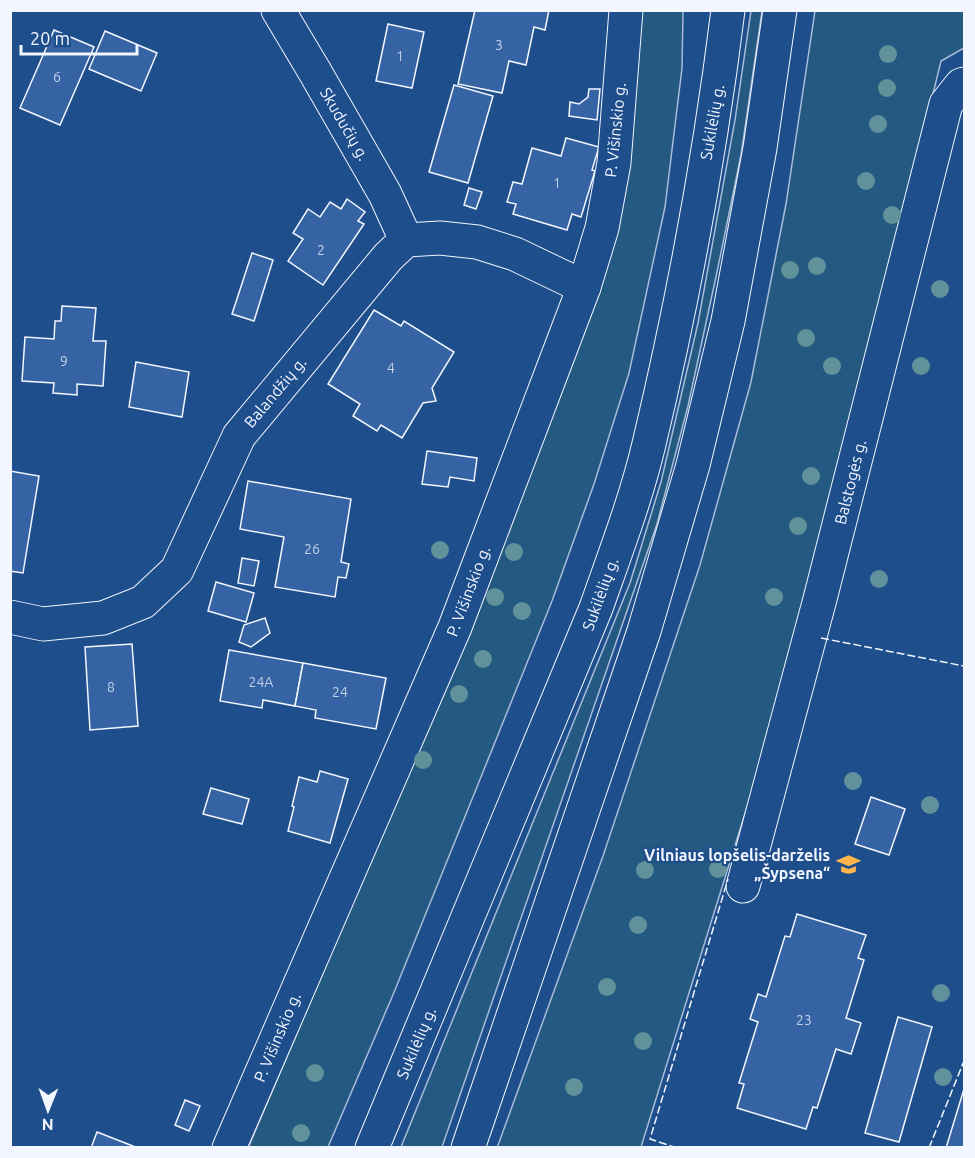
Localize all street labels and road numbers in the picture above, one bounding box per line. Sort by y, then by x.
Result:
street label: P. Višinskio g. [601,82,629,178]
street label: Sukilėlių g. [696,83,728,161]
street label: Skudučių g. [317,84,373,164]
street label: Balandžių g. [240,353,310,431]
street label: Balstogės g. [831,438,869,526]
street label: P. Višinskio g. [442,543,494,639]
street label: Sukilėlių g. [578,555,622,633]
street label: P. Višinskio g. [250,990,304,1084]
street label: Sukilėlių g. [393,1004,439,1082]

